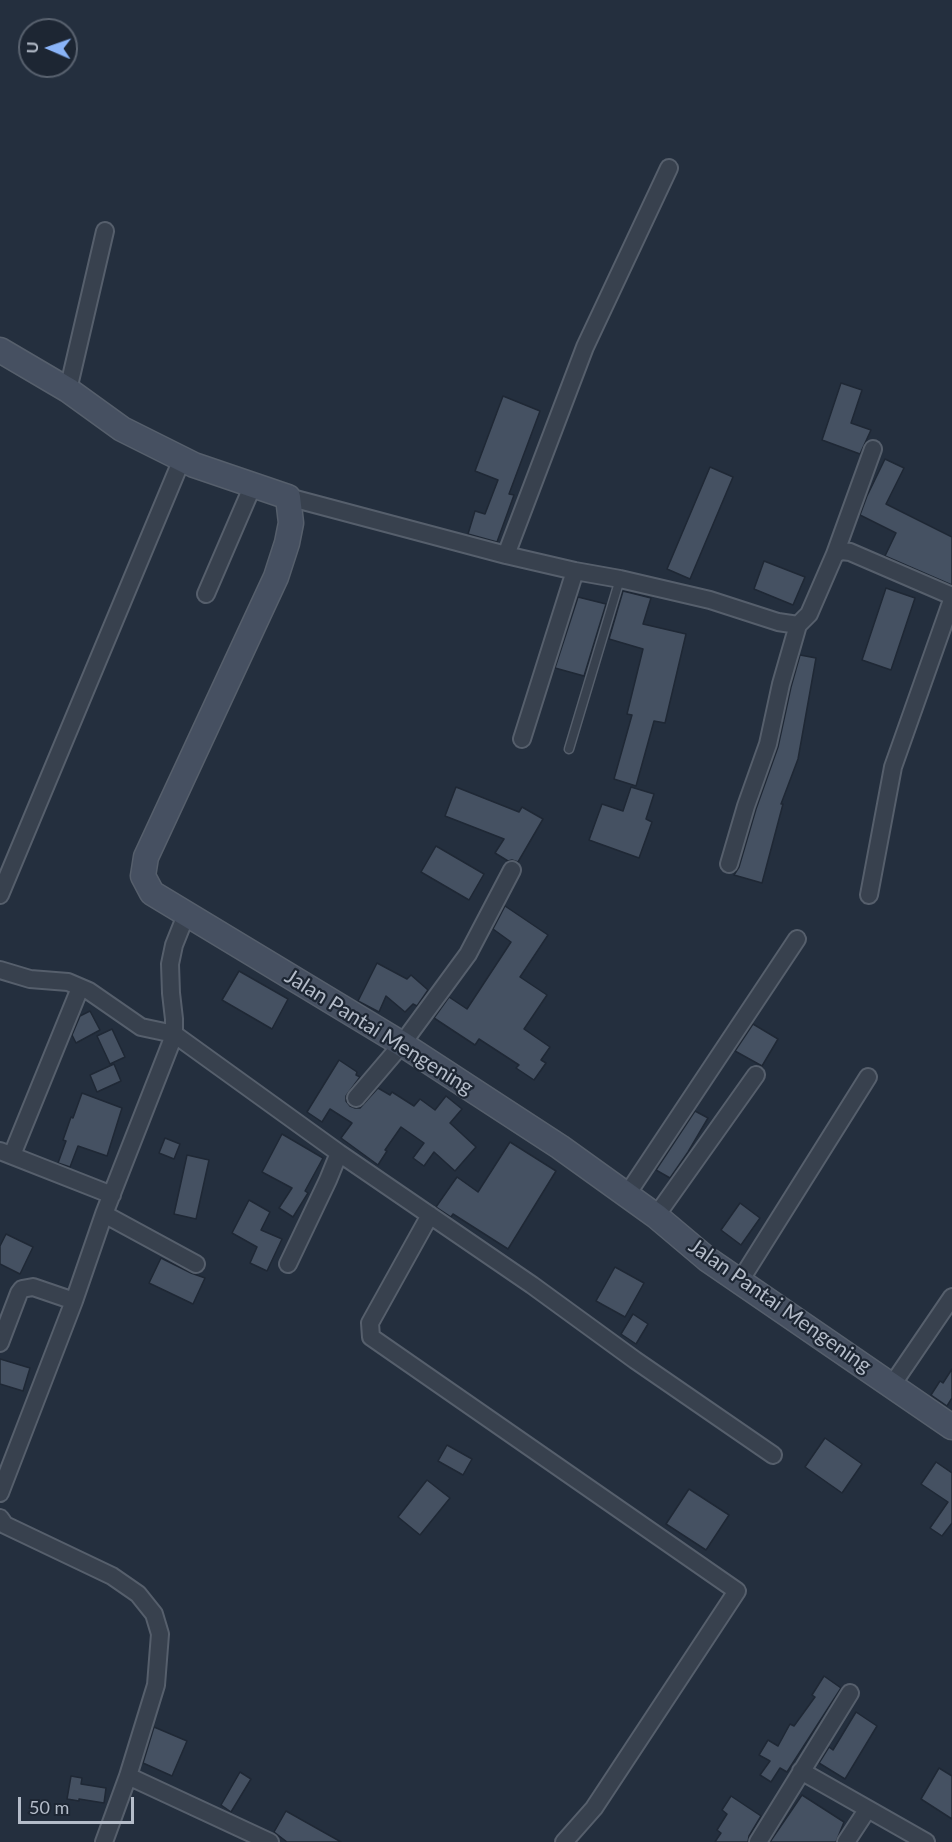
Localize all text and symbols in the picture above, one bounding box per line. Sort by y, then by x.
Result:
north arrow [18,18,78,78]
text: U [22,41,41,54]
street label: Jalan Pantai Mengening [280,964,478,1100]
street label: Jalan Pantai Mengening [684,1233,876,1379]
scale bar [21,1785,136,1823]
text: 50 m [29,1796,69,1818]

